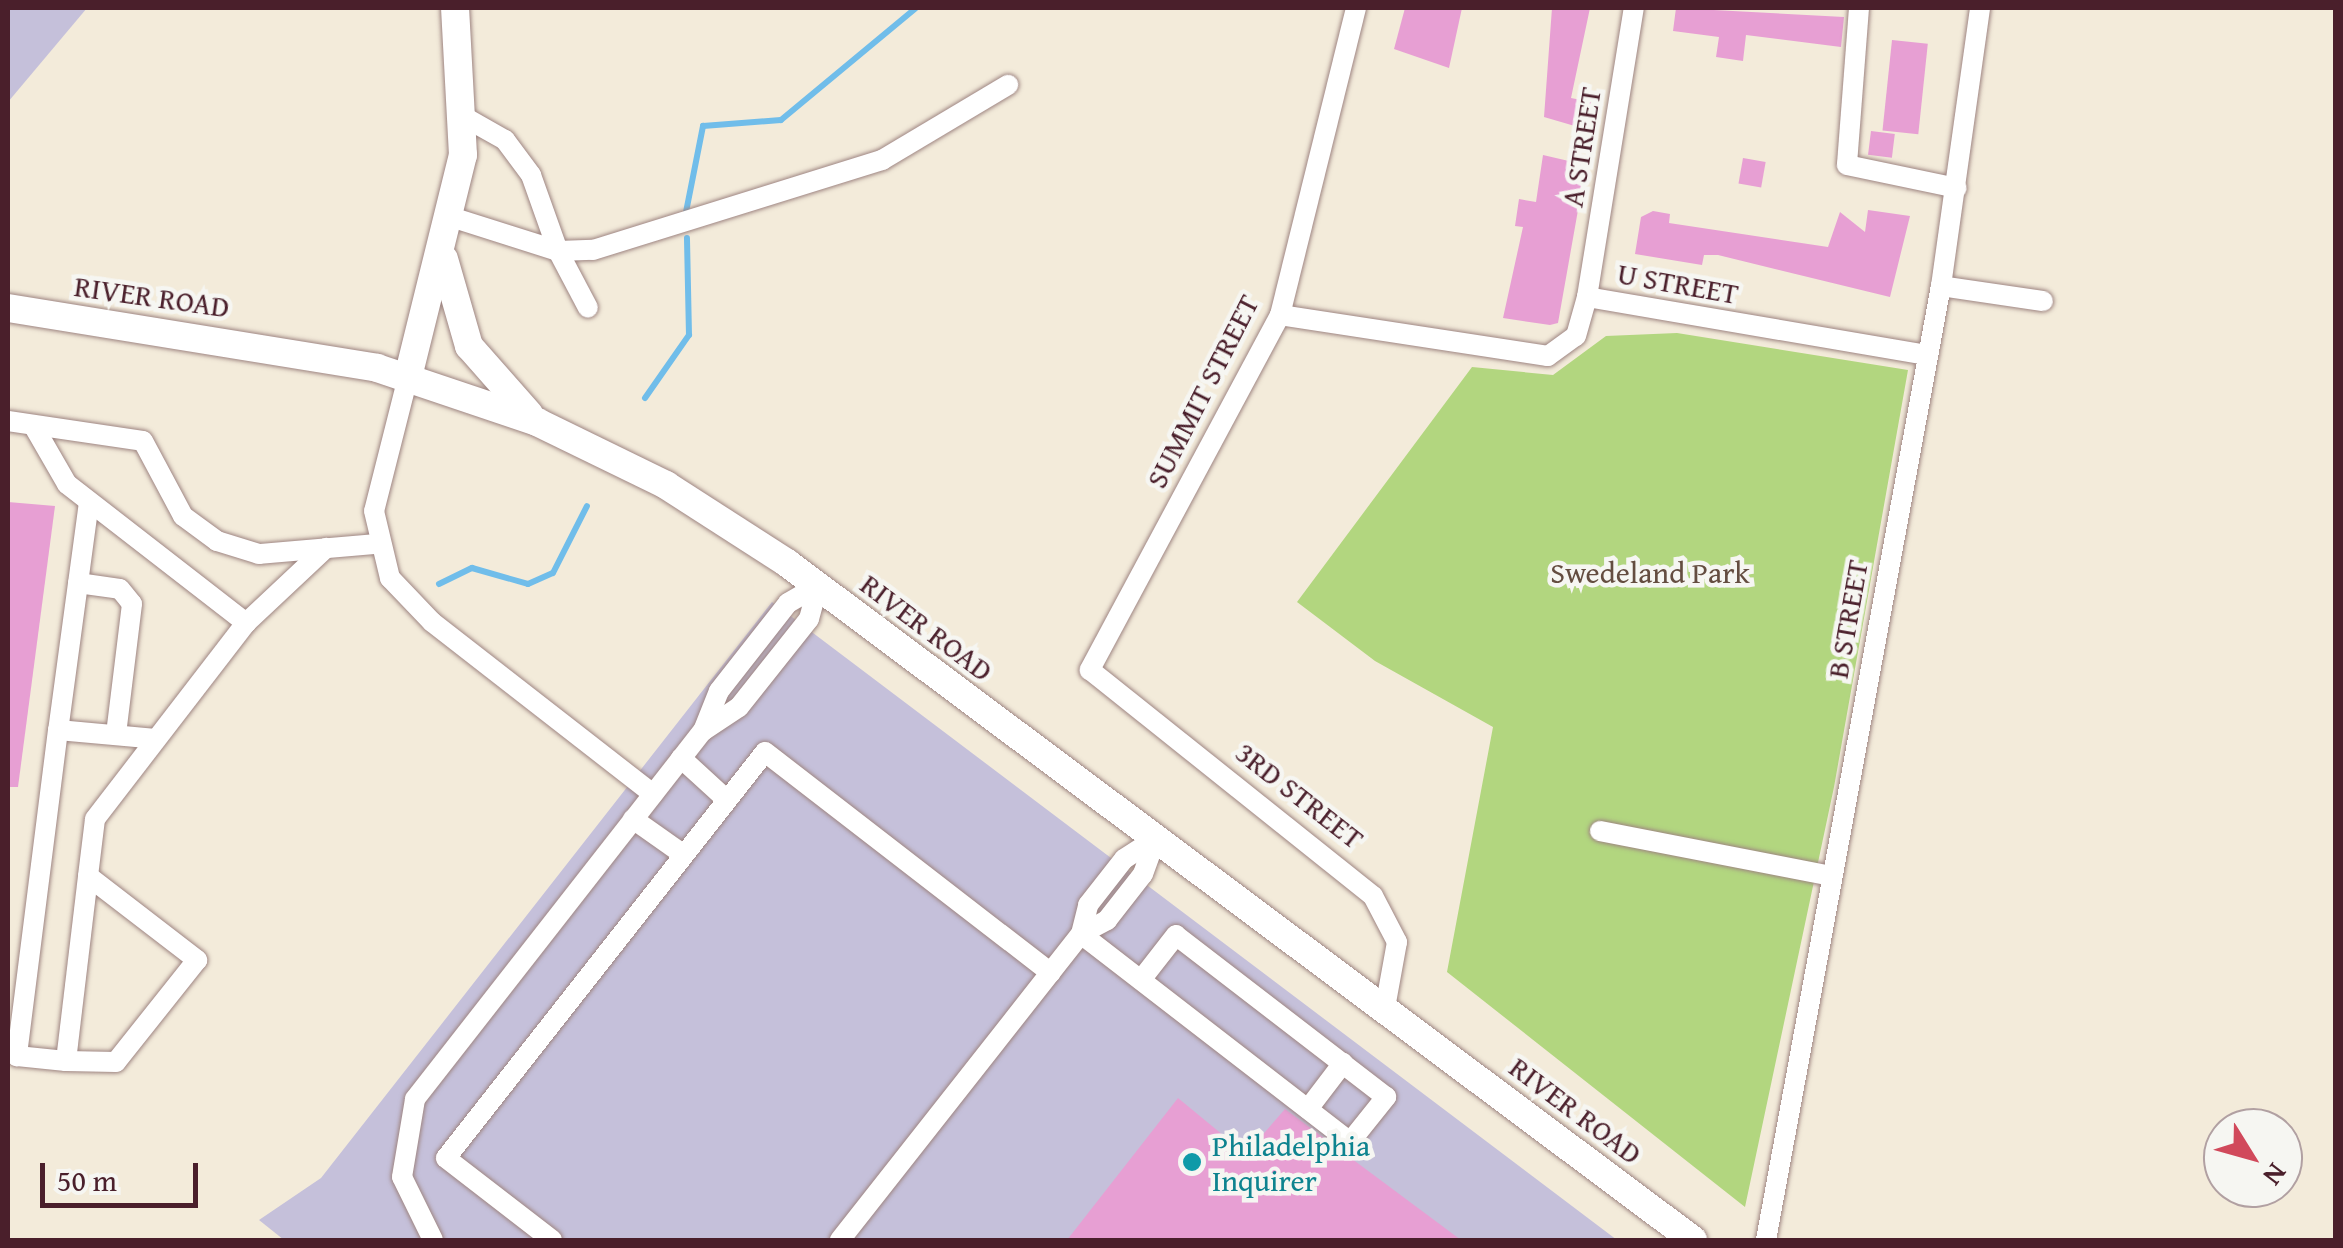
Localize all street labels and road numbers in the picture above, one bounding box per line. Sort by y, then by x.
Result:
street label: A STREET [1554,85,1608,209]
street label: U STREET [1615,255,1741,311]
street label: RIVER ROAD [72,267,232,325]
street label: SUMMIT STREET [1138,288,1266,494]
street label: B STREET [1819,557,1875,681]
street label: RIVER ROAD [854,566,1000,688]
street label: 3RD STREET [1229,734,1371,856]
street label: RIVER ROAD [1503,1049,1649,1171]

